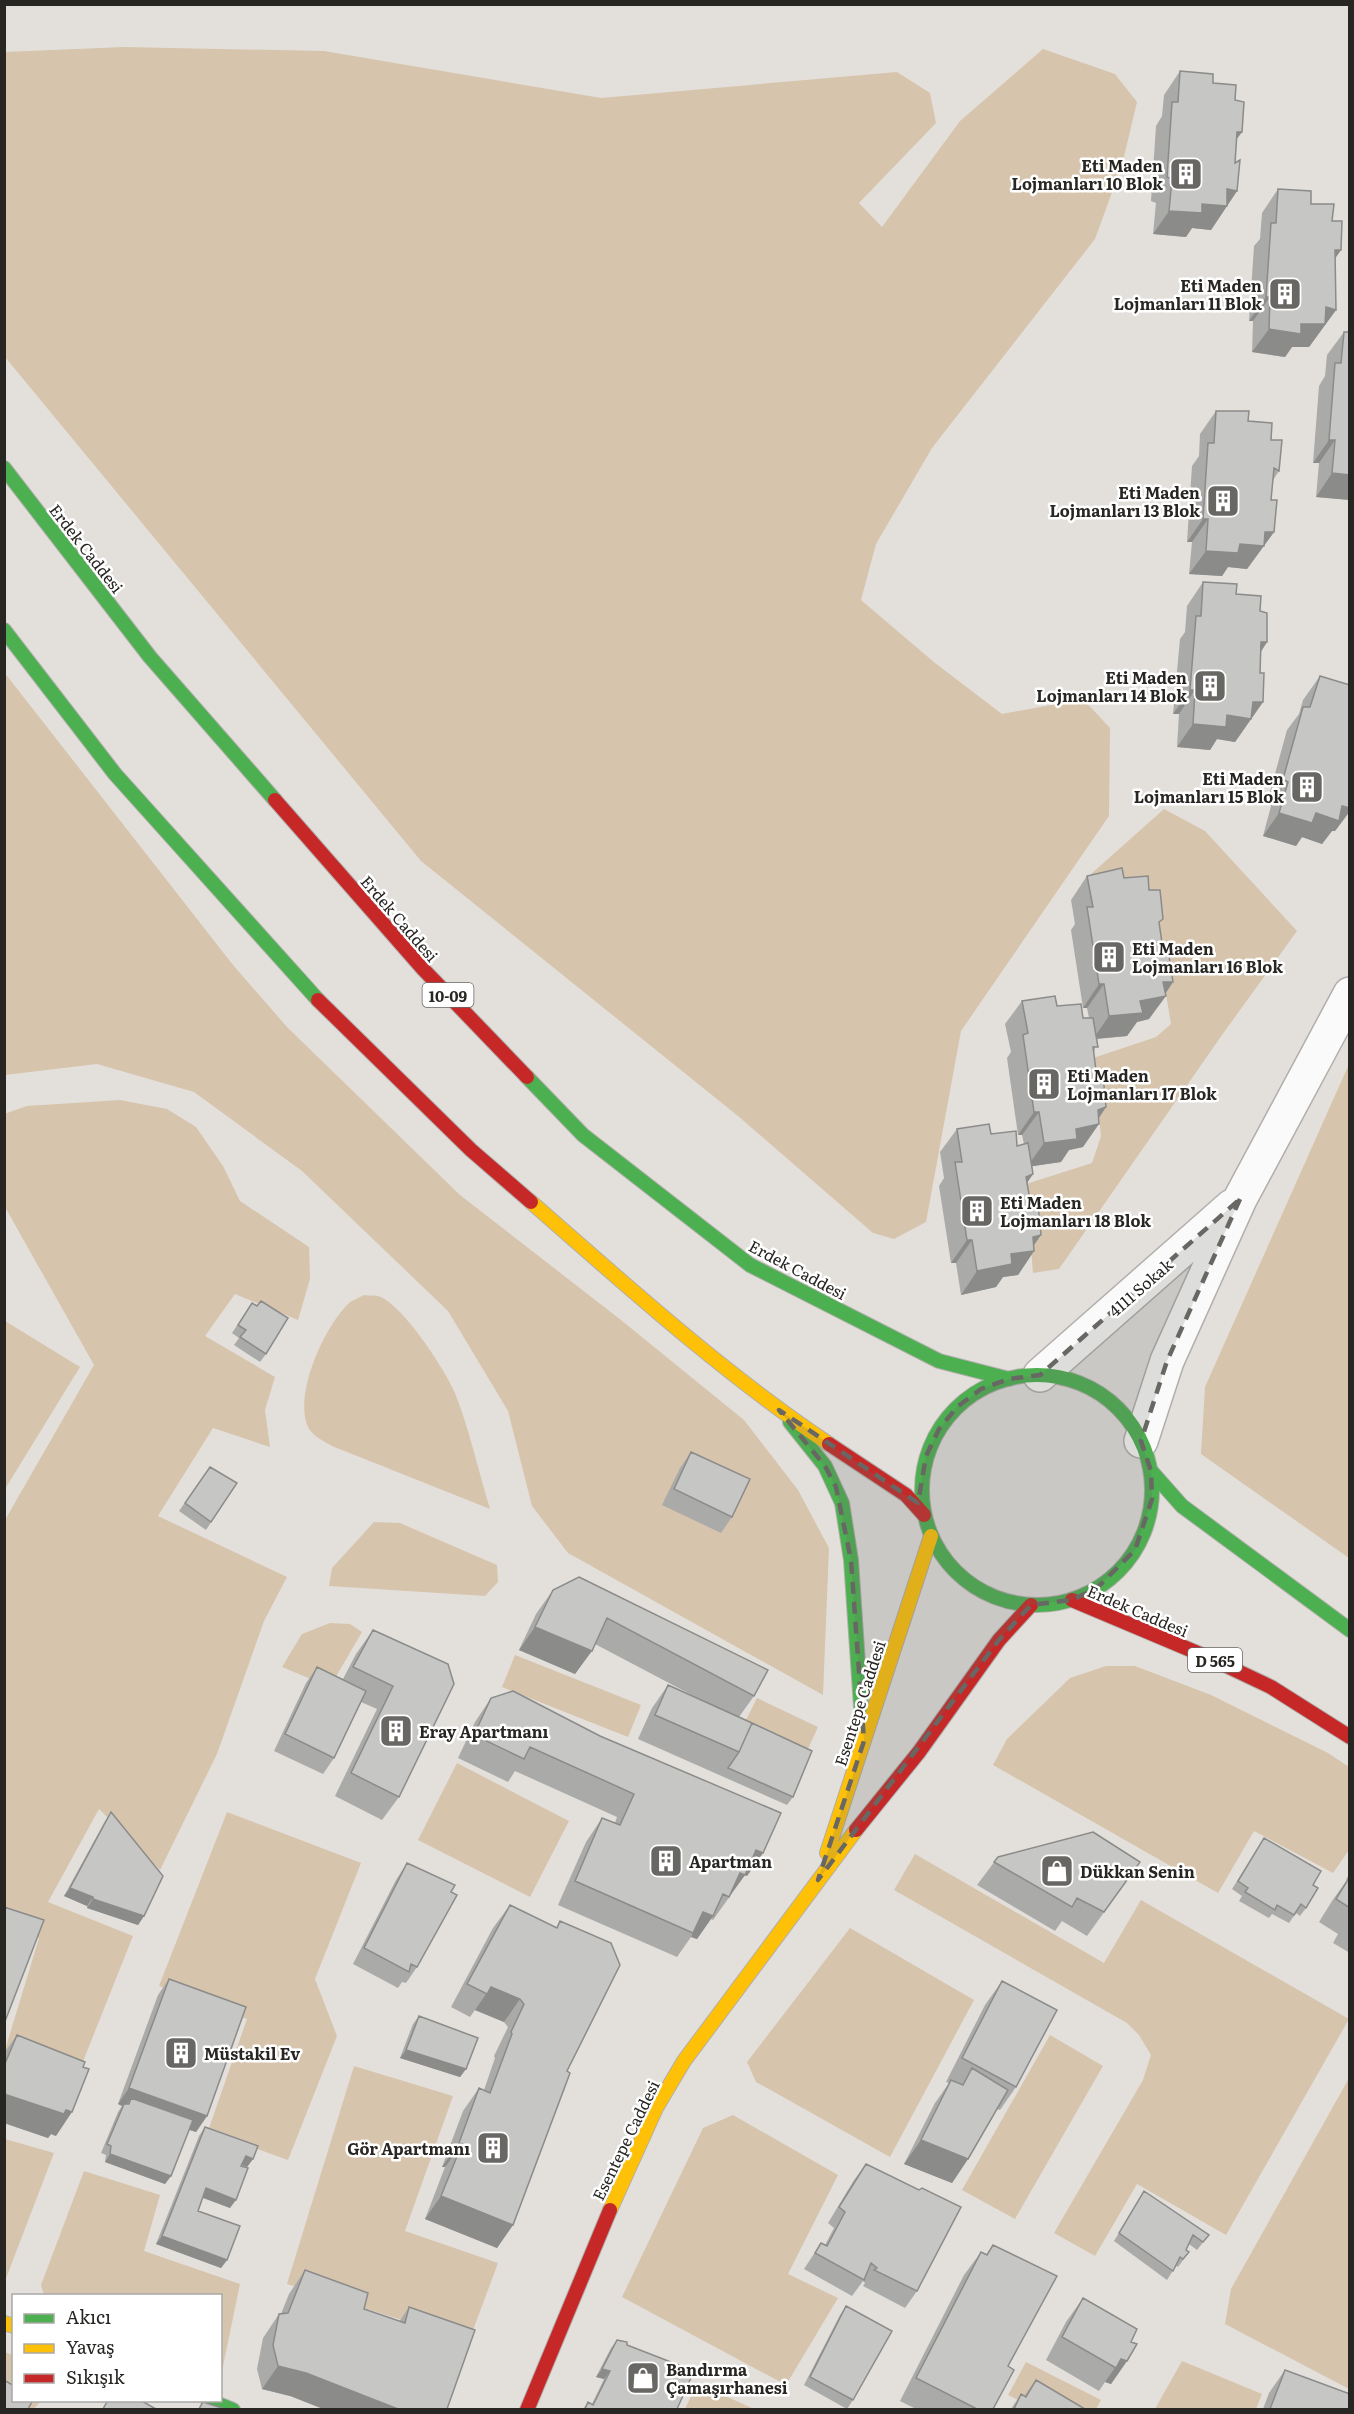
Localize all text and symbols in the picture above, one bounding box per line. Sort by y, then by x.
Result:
place label: Eti Maden Lojmanları 10 Blok [1012,153,1163,195]
building icon: Eti Maden Lojmanları 10 Blok [1168,156,1204,192]
place label: Eti Maden Lojmanları 11 Blok [1114,273,1262,315]
building icon: Eti Maden Lojmanları 11 Blok [1267,276,1303,312]
place label: Eti Maden Lojmanları 13 Blok [1049,480,1200,522]
building icon: Eti Maden Lojmanları 13 Blok [1205,483,1241,519]
street label: Erdek Caddesi [44,498,130,598]
place label: Eti Maden Lojmanları 14 Blok [1036,665,1187,707]
building icon: Eti Maden Lojmanları 14 Blok [1192,668,1228,704]
place label: Eti Maden Lojmanları 15 Blok [1134,766,1284,808]
building icon: Eti Maden Lojmanları 15 Blok [1289,769,1325,805]
street label: Erdek Caddesi [356,869,444,967]
place label: Eti Maden Lojmanları 16 Blok [1132,936,1283,978]
building icon: Eti Maden Lojmanları 16 Blok [1091,939,1127,975]
road number: 10-09 [422,983,474,1007]
place label: Eti Maden Lojmanları 17 Blok [1067,1063,1217,1105]
building icon: Eti Maden Lojmanları 17 Blok [1026,1066,1062,1102]
place label: Eti Maden Lojmanları 18 Blok [1000,1190,1151,1232]
building icon: Eti Maden Lojmanları 18 Blok [959,1193,995,1229]
street label: Erdek Caddesi [745,1233,851,1305]
street label: 4111 Sokak [1103,1252,1178,1322]
street label: Erdek Caddesi [1084,1578,1192,1642]
street label: Esentepe Caddesi [827,1637,891,1769]
road number: D 565 [1188,1648,1242,1672]
building icon: Eray Apartmanı [378,1713,414,1749]
place label: Eray Apartmanı [419,1719,549,1743]
building icon: Apartman [648,1843,684,1879]
place label: Apartman [689,1849,772,1873]
shop icon: Dükkan Senin [1039,1853,1075,1889]
place label: Dükkan Senin [1080,1859,1195,1883]
building icon: Müstakil Ev [163,2035,199,2071]
place label: Müstakil Ev [204,2041,300,2065]
street label: Esentepe Caddesi [585,2076,665,2204]
building icon: Gör Apartmanı [475,2130,511,2166]
place label: Gör Apartmanı [347,2136,470,2160]
legend [12,2294,222,2402]
text: Akıcı [66,2303,111,2330]
text: Yavaş [66,2333,114,2360]
place label: Bandırma Çamaşırhanesi [666,2357,788,2399]
shop icon: Bandırma Çamaşırhanesi [625,2360,661,2396]
text: Sıkışık [66,2363,126,2390]

